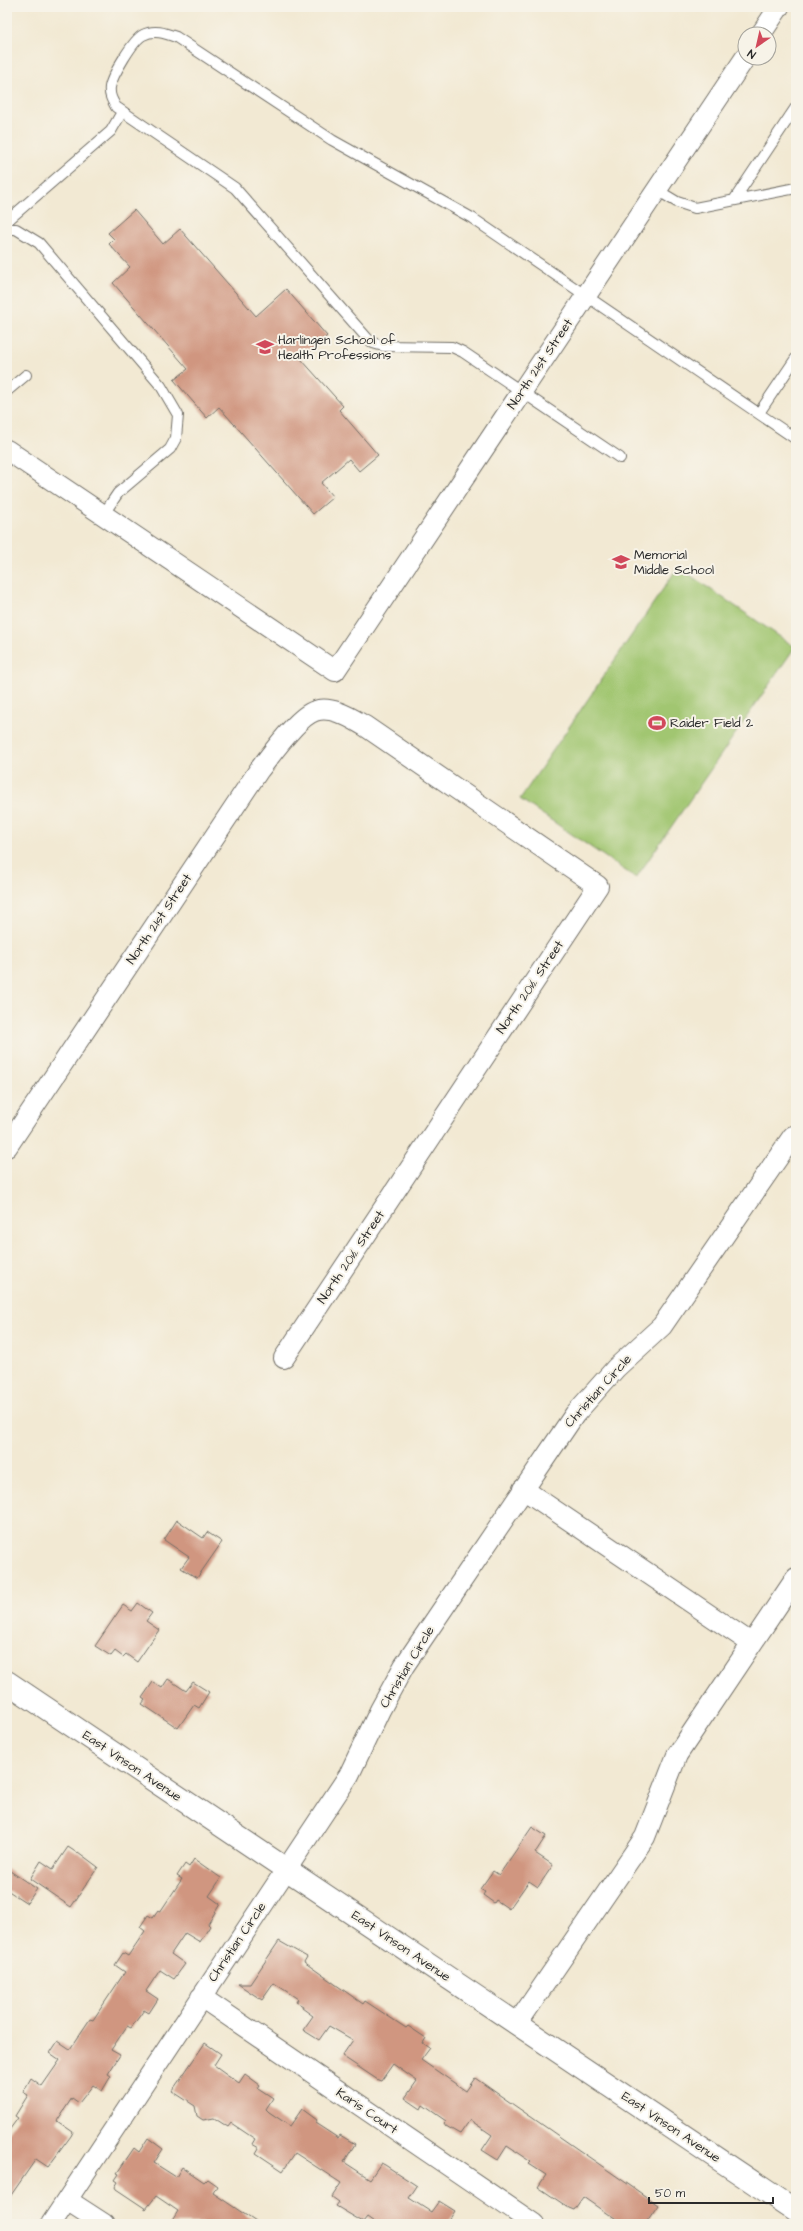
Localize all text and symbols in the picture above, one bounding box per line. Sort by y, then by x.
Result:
north arrow [737,26,777,66]
text: N [745,46,759,62]
street label: North 21st Street [503,315,577,413]
place label: Harlingen School of Health Professions [278,331,396,364]
school or university icon: Harlingen School of Health Professions [255,337,275,357]
place label: Memorial Middle School [634,546,714,579]
school or university icon: Memorial Middle School [611,552,631,572]
sports icon: Raider Field 2 [647,713,667,733]
place label: Raider Field 2 [670,714,754,732]
street label: North 21st Street [122,870,196,968]
street label: North 20½ Street [492,936,568,1037]
street label: North 20½ Street [313,1206,389,1307]
street label: Christian Circle [560,1351,636,1431]
street label: Christian Circle [375,1623,439,1711]
street label: East Vinson Avenue [79,1726,185,1806]
street label: Christian Circle [204,1899,270,1985]
street label: East Vinson Avenue [348,1906,454,1986]
street label: Karis Court [333,2084,402,2139]
street label: East Vinson Avenue [618,2087,724,2167]
scale bar [649,2179,773,2205]
text: 50 m [655,2185,686,2202]

